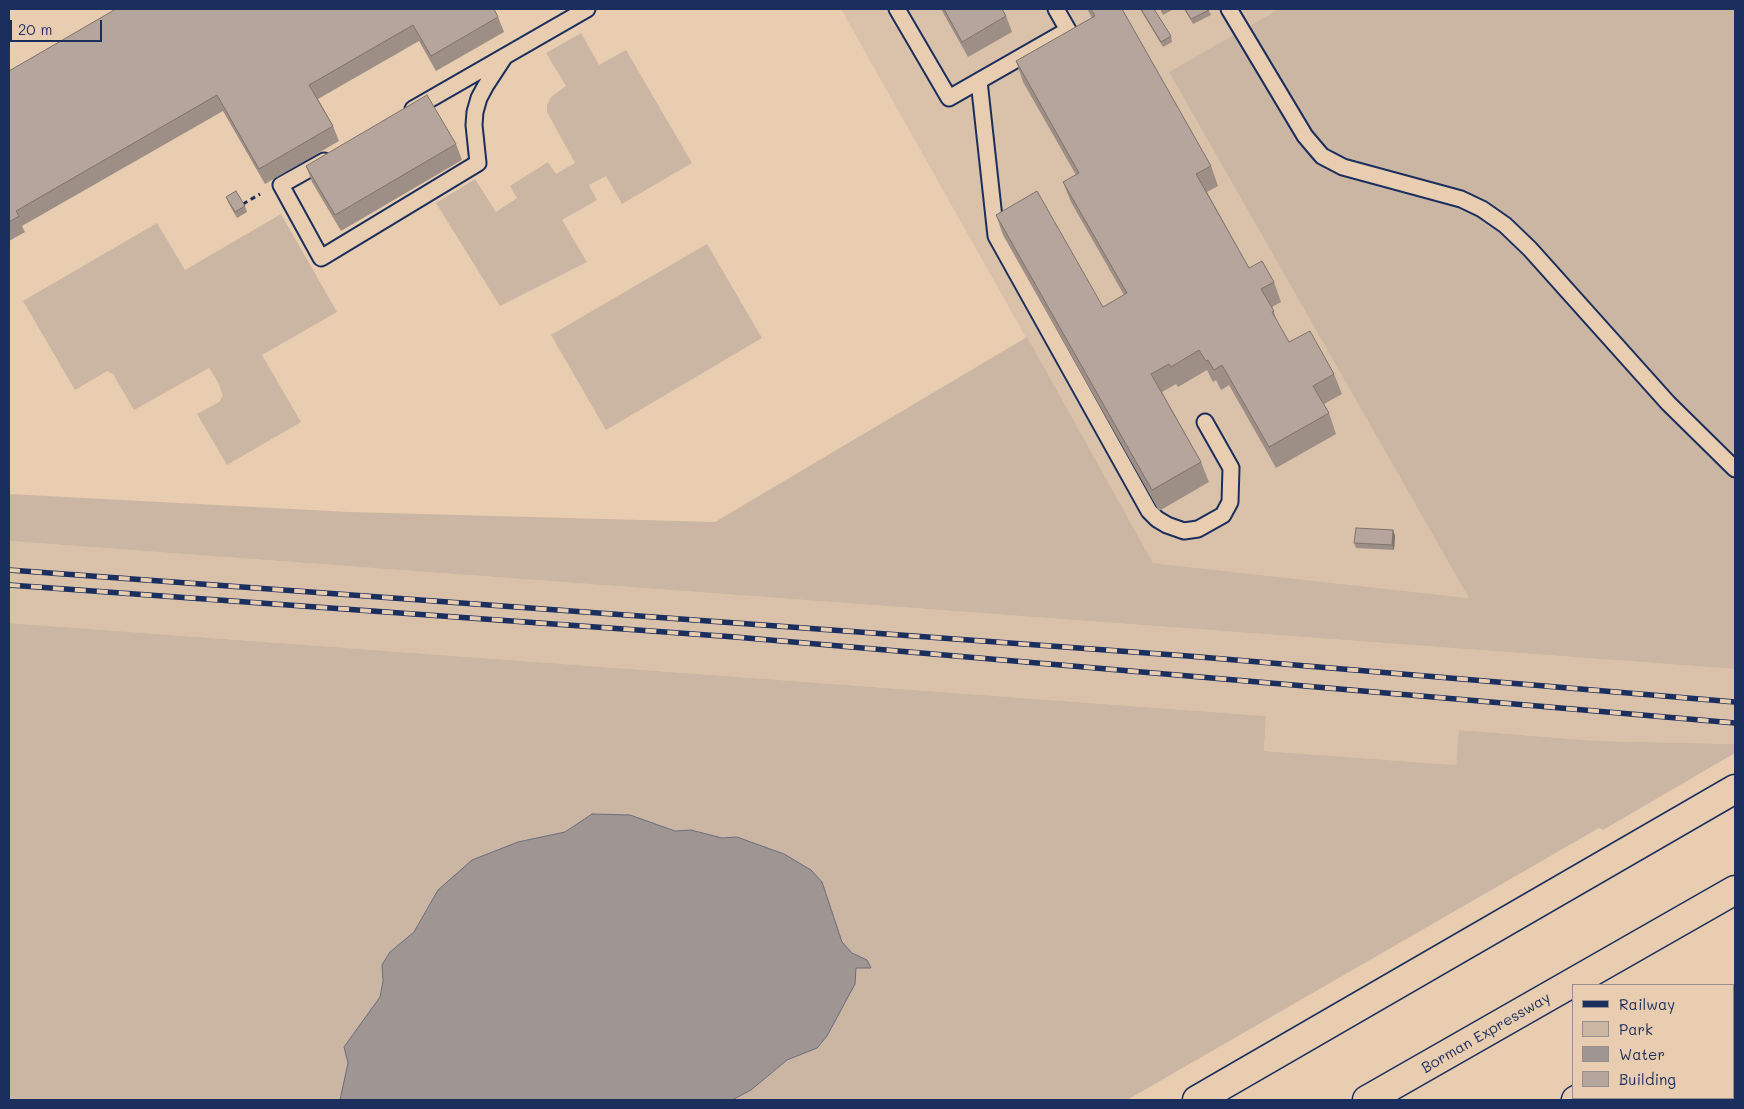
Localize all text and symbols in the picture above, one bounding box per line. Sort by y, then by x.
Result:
scale bar [12,10,105,42]
text: 20 m [18,19,52,39]
legend [1572,984,1734,1099]
street label: Borman Expressway [1418,989,1554,1077]
text: Railway [1619,994,1675,1014]
text: Park [1619,1019,1653,1039]
text: Water [1619,1044,1665,1064]
text: Building [1619,1069,1676,1089]

